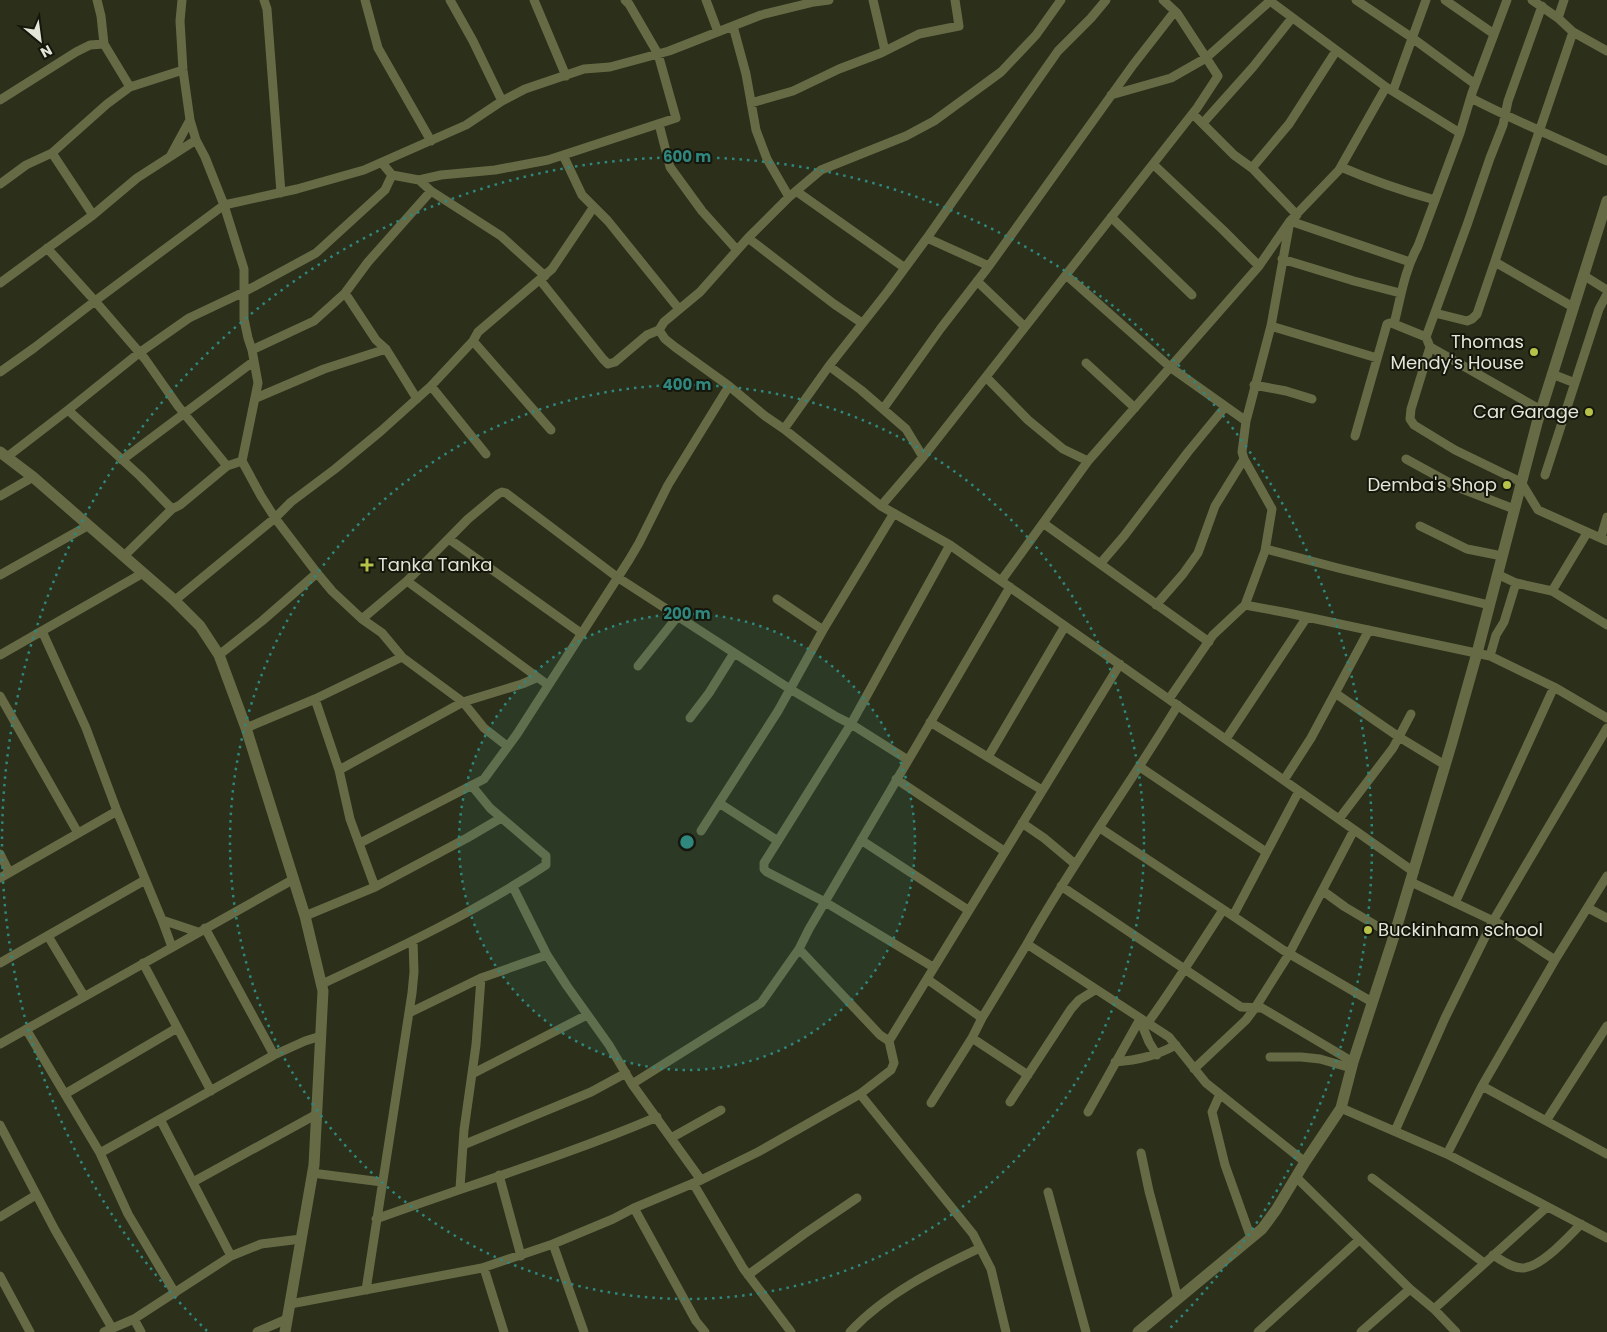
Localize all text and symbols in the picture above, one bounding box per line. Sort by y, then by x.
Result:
north arrow [15,15,65,65]
text: N [37,40,56,63]
text: 600 m [663,146,711,167]
place label: Thomas Mendy's House [1390,329,1524,375]
marker: Thomas Mendy's House [1528,346,1540,358]
text: 400 m [663,374,712,395]
place label: Car Garage [1473,399,1579,424]
marker: Car Garage [1583,406,1595,418]
place label: Demba's Shop [1367,472,1497,497]
marker: Demba's Shop [1501,479,1513,491]
place label: Tanka Tanka [378,552,493,577]
marker: Tanka Tanka [360,558,374,572]
text: 200 m [663,603,711,624]
centre of rings [678,833,696,851]
place label: Buckinham school [1378,917,1543,942]
marker: Buckinham school [1362,924,1374,936]

